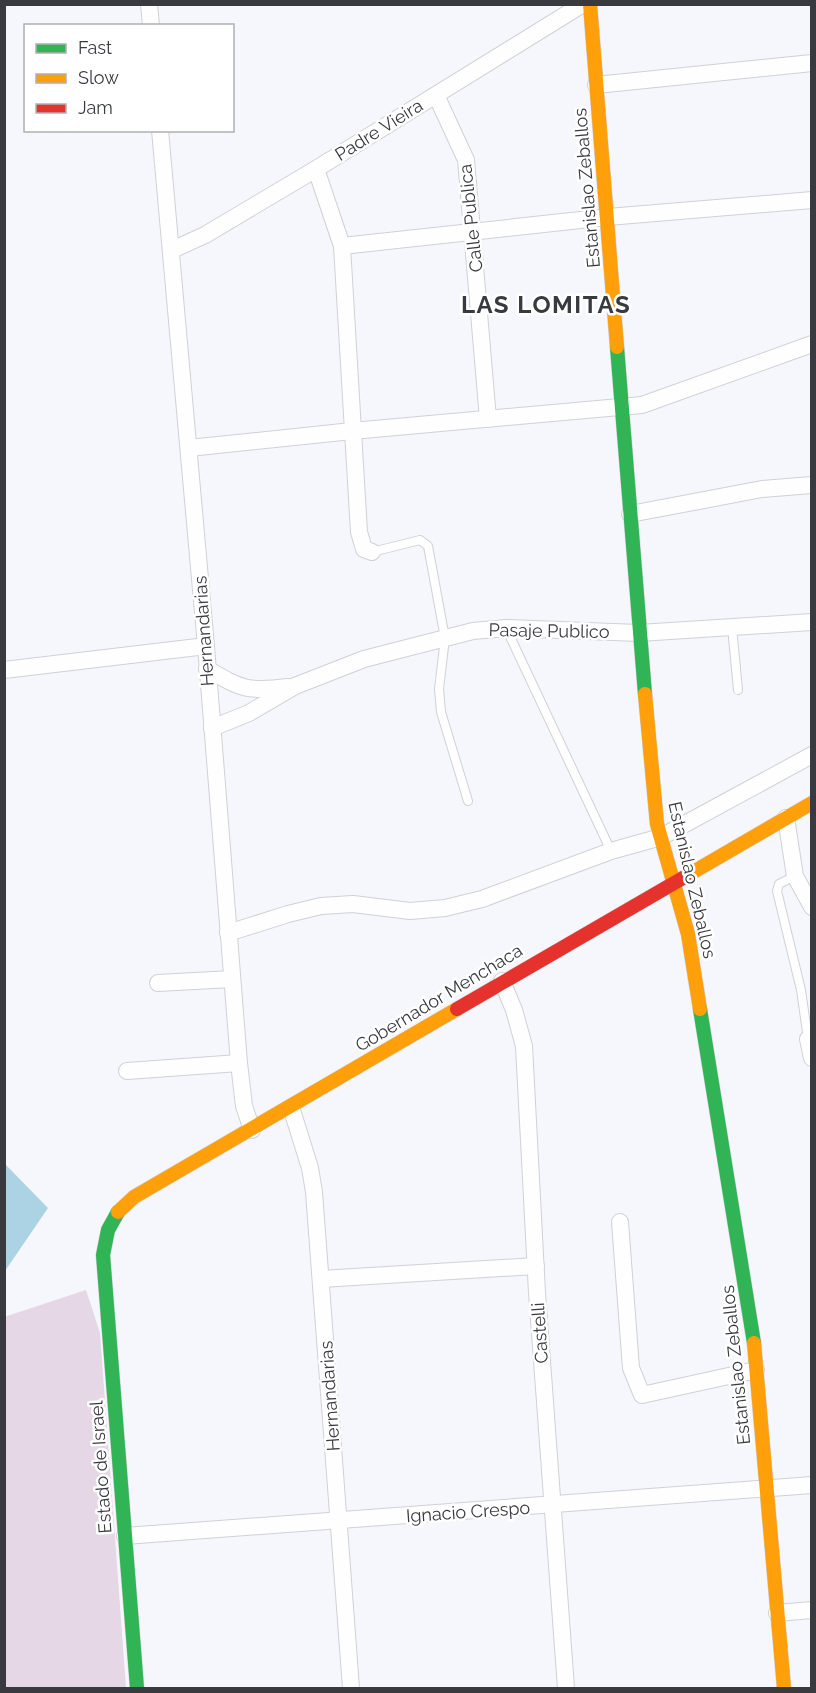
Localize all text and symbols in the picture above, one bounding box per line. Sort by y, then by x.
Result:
legend [24,24,234,132]
text: Fast [78,37,112,58]
text: Slow [78,67,119,88]
street label: Padre Vieira [331,94,426,165]
text: Jam [78,97,113,118]
street label: Estanislao Zeballos [569,107,604,269]
street label: Calle Publica [454,163,487,273]
district label: LAS LOMITAS [461,290,631,319]
street label: Hernandarias [189,575,218,687]
street label: Pasaje Publico [488,619,610,642]
street label: Estanislao Zeballos [664,799,721,961]
street label: Gobernador Menchaca [352,939,526,1056]
street label: Estanislao Zeballos [717,1284,754,1446]
street label: Castelli [527,1302,552,1364]
street label: Hernandarias [315,1340,344,1452]
street label: Estado de Israel [85,1400,116,1534]
street label: Ignacio Crespo [405,1497,531,1526]

